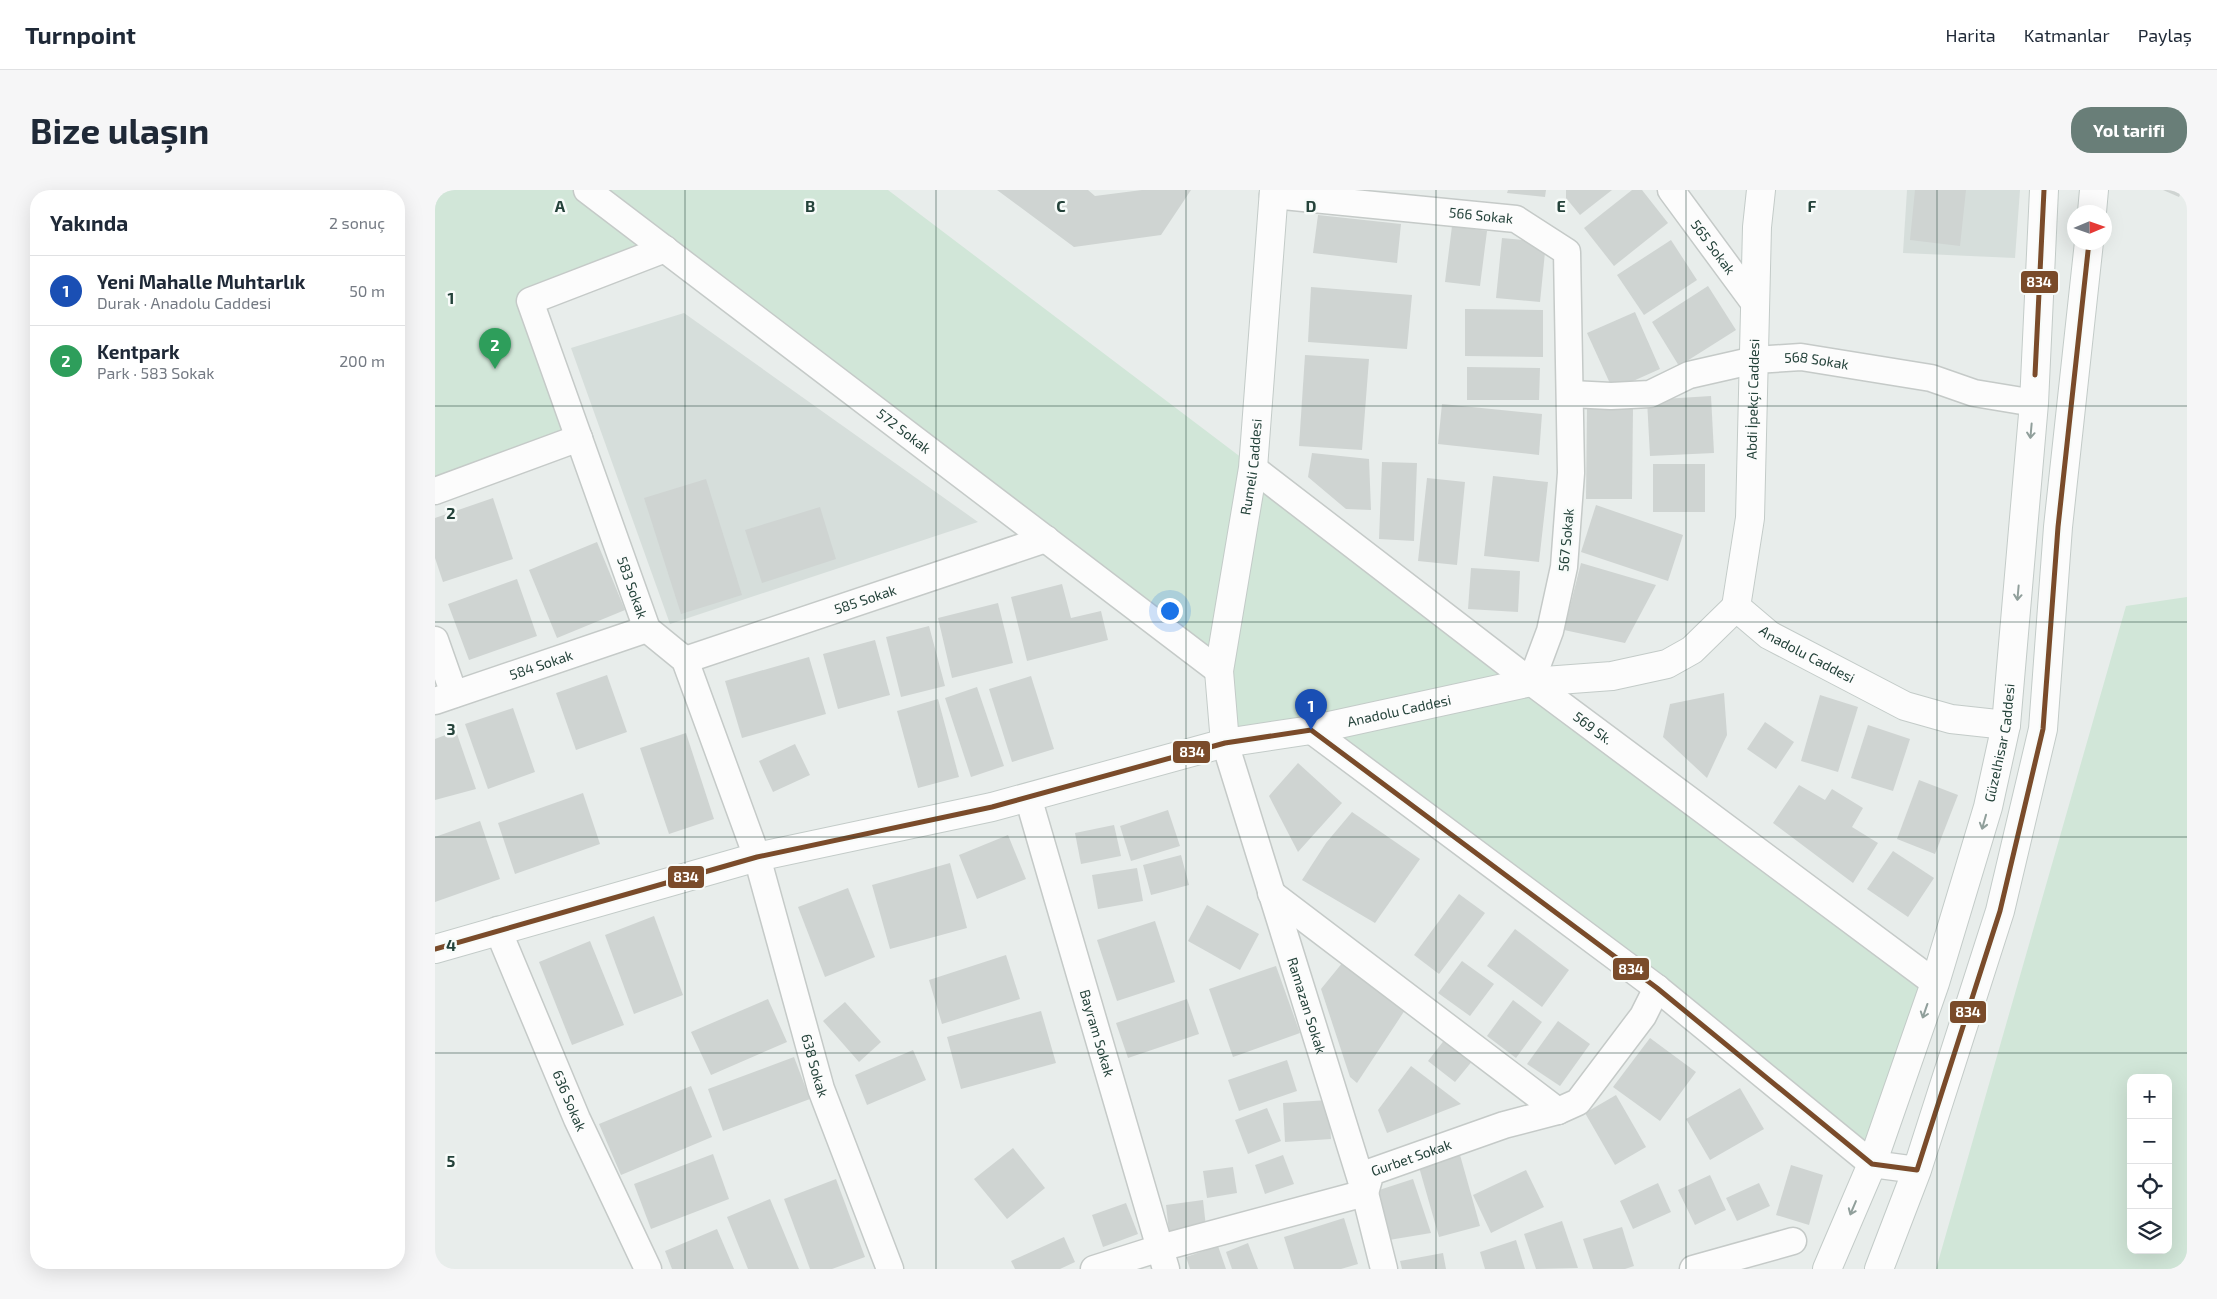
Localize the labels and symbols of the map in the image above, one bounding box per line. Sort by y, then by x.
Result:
text: A [555,196,566,215]
text: B [805,196,815,215]
text: C [1056,196,1066,215]
text: D [1306,196,1317,215]
text: E [1556,196,1566,215]
text: F [1808,196,1817,215]
street label: 566 Sokak [1448,203,1514,227]
north arrow [2067,205,2112,250]
street label: 565 Sokak [1688,216,1739,278]
line badge: 834 [2020,270,2059,294]
text: 834 [2026,273,2052,290]
text: 1 [448,288,454,307]
pin: 2 [479,328,511,369]
street label: Abdi İpekçi Caddesi [1742,338,1762,460]
street label: 568 Sokak [1784,348,1850,373]
street label: 572 Sokak [874,405,934,457]
street label: Rumeli Caddesi [1236,418,1265,516]
one-way arrow [2027,423,2036,439]
text: 2 [446,503,456,522]
street label: 567 Sokak [1554,508,1577,572]
street label: 583 Sokak [614,554,652,621]
street label: 585 Sokak [832,581,898,617]
one-way arrow [2013,584,2022,600]
your location [1157,598,1183,624]
street label: Anadolu Caddesi [1756,622,1858,686]
street label: 584 Sokak [507,646,575,683]
street label: Güzelhisar Caddesi [1980,683,2018,804]
pin: 1 [1295,689,1327,730]
street label: Anadolu Caddesi [1346,691,1453,730]
street label: 569 Sk. [1570,707,1616,748]
text: 3 [446,719,456,738]
line badge: 834 [1172,740,1211,764]
text: 834 [1179,743,1205,760]
one-way arrow [1979,814,1988,830]
line badge: 834 [667,865,705,889]
text: 834 [673,868,699,885]
text: 4 [446,935,456,954]
street label: Ramazan Sokak [1284,955,1330,1056]
line badge: 834 [1612,957,1650,981]
text: 834 [1618,960,1644,977]
street label: Bayram Sokak [1077,987,1118,1079]
line badge: 834 [1949,1000,1987,1024]
one-way arrow [1920,1003,1930,1019]
text: 834 [1955,1003,1981,1020]
street label: 638 Sokak [798,1032,832,1100]
street label: 636 Sokak [549,1067,590,1134]
street label: Gurbet Sokak [1369,1135,1454,1179]
text: 5 [447,1151,456,1170]
one-way arrow [1847,1201,1856,1216]

